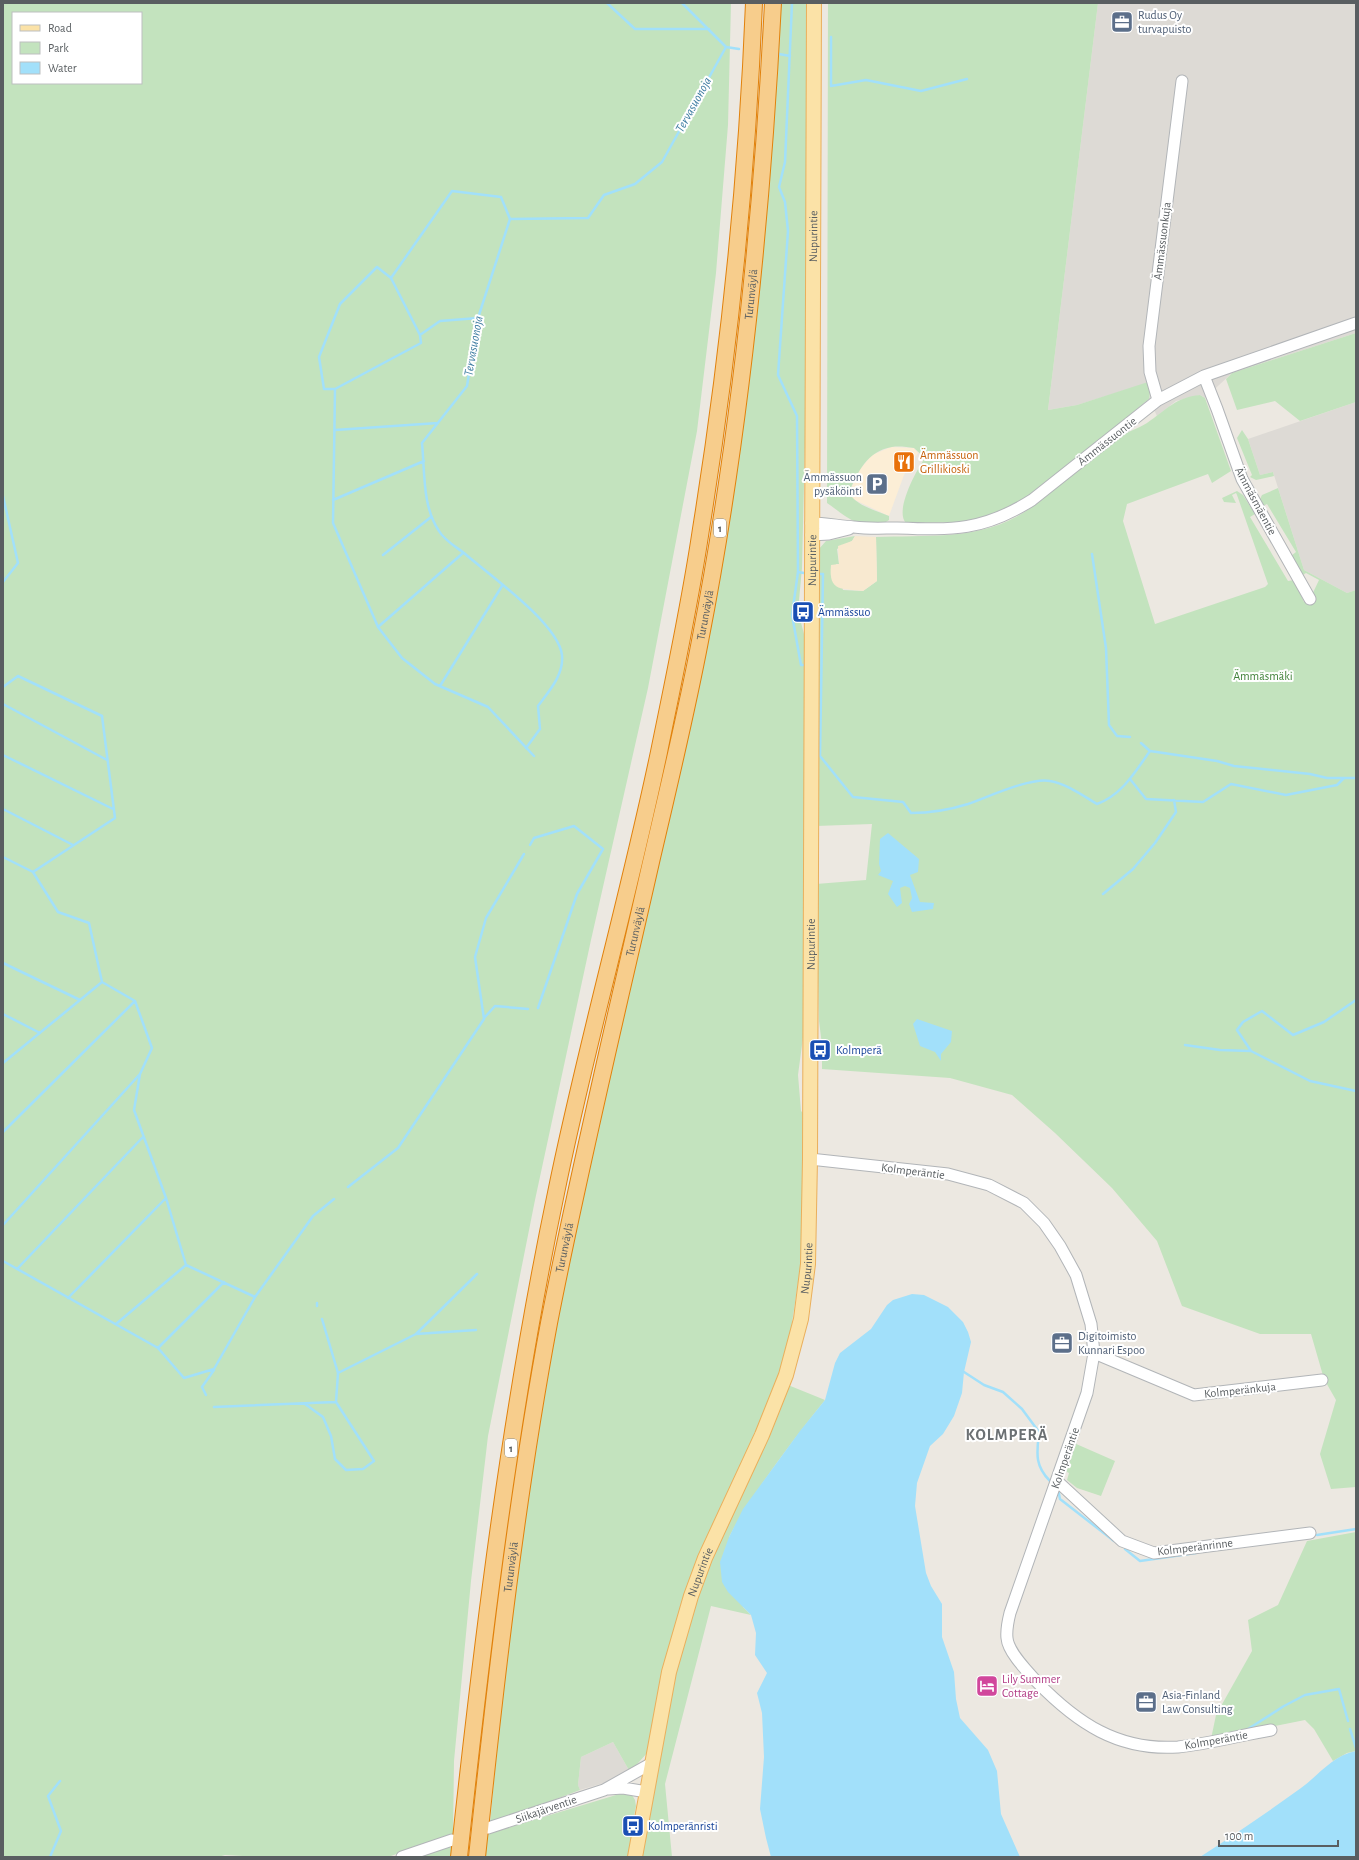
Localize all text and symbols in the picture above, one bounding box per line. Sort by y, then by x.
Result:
office icon: Rudus Oy turvapuisto [1109,9,1135,35]
place label: Rudus Oy turvapuisto [1138,9,1192,35]
legend [12,12,142,84]
text: Road [48,22,72,34]
text: Park [48,42,69,54]
text: Water [48,62,77,74]
water label: Tervasuonoja [674,75,715,135]
street label: Ämmässuonkuja [1150,201,1174,281]
street label: Nupurintie [807,211,819,262]
street label: Turunväylä [742,268,760,320]
water label: Tervasuonoja [462,315,486,377]
street label: Ämmässuontie [1075,414,1139,467]
place label: Ämmässuon Grillikioski [920,448,978,475]
restaurant icon: Ämmässuon Grillikioski [891,449,917,475]
street label: Ämmäsmäentie [1233,465,1280,537]
place label: Ämmässuon pysäköinti [804,470,862,498]
parking icon: Ämmässuon pysäköinti [864,471,890,497]
road number: 1 [714,519,726,537]
street label: Nupurintie [806,535,818,586]
street label: Turunväylä [694,588,716,641]
bus stop icon: Ämmässuo [790,599,816,625]
place label: Ämmässuo [818,605,870,618]
park label: Ämmäsmäki [1233,669,1293,682]
street label: Turunväylä [624,905,647,958]
street label: Nupurintie [805,919,817,970]
bus stop icon: Kolmperä [807,1037,833,1063]
place label: Kolmperä [836,1044,882,1056]
street label: Kolmperäntie [880,1161,946,1181]
street label: Turunväylä [553,1221,575,1274]
street label: Nupurintie [798,1242,814,1295]
office icon: Digitoimisto Kunnari Espoo [1049,1330,1075,1356]
place label: Digitoimisto Kunnari Espoo [1078,1330,1145,1356]
street label: Kolmperänkuja [1204,1380,1277,1401]
district label: KOLMPERÄ [966,1425,1048,1443]
street label: Kolmperäntie [1049,1426,1081,1490]
road number: 1 [505,1439,517,1457]
street label: Kolmperänrinne [1156,1536,1234,1558]
street label: Turunväylä [501,1541,520,1593]
street label: Nupurintie [685,1545,715,1598]
hotel icon: Lily Summer Cottage [974,1673,1000,1699]
place label: Lily Summer Cottage [1002,1673,1060,1699]
office icon: Asia-Finland Law Consulting [1133,1689,1159,1715]
place label: Asia-Finland Law Consulting [1162,1689,1233,1715]
street label: Kolmperäntie [1183,1729,1249,1751]
street label: Siikajärventie [514,1793,578,1826]
bus stop icon: Kolmperänristi [620,1813,646,1839]
place label: Kolmperänristi [648,1820,718,1832]
scale bar [1219,1822,1338,1848]
text: 100 m [1225,1830,1253,1842]

